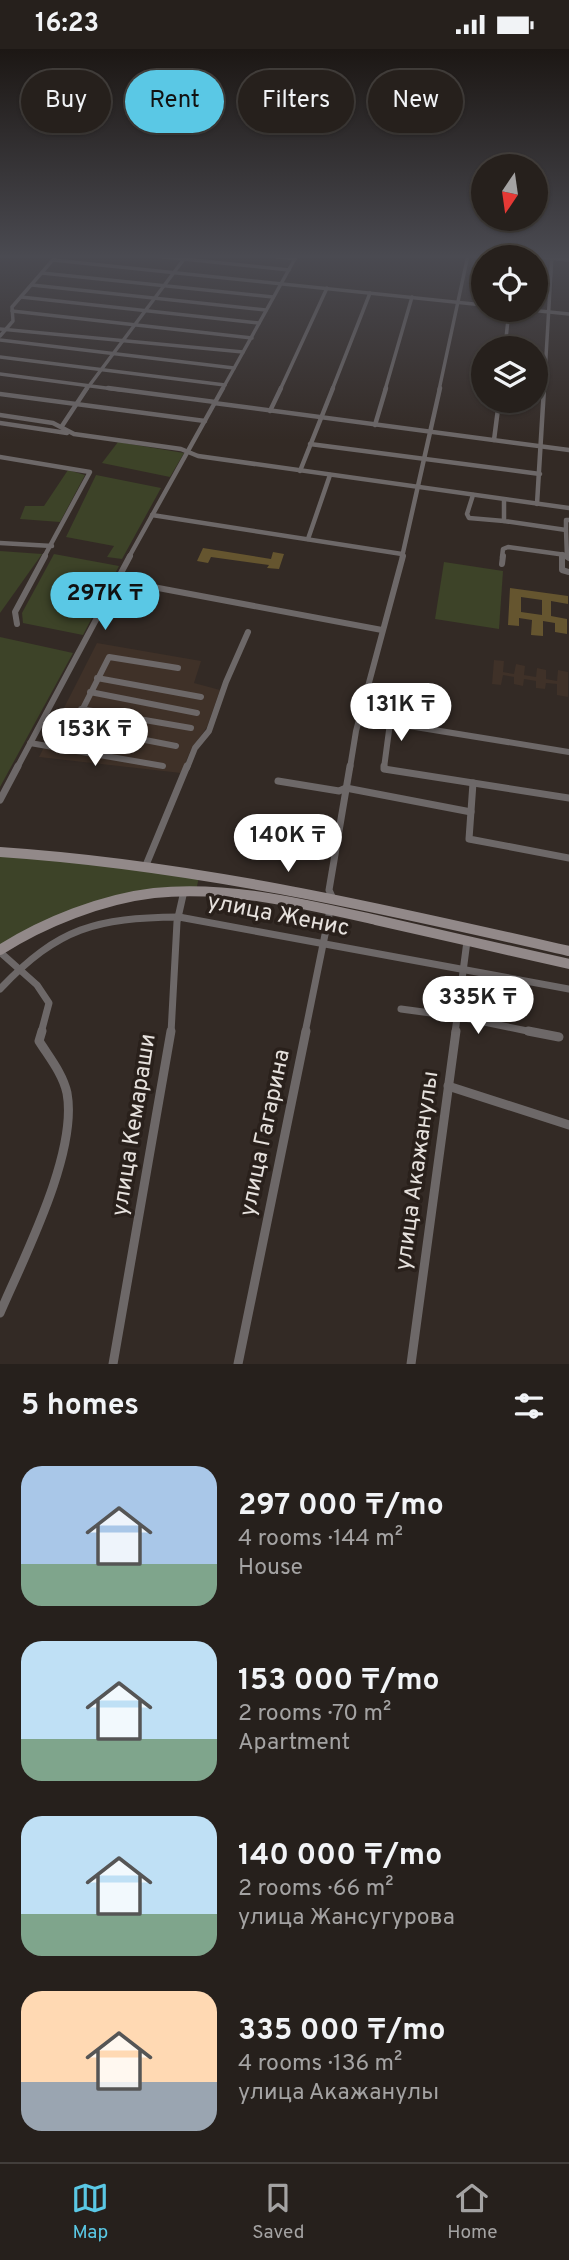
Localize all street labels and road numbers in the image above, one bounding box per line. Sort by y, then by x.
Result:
street label: улица Женис [204,888,352,944]
street label: улица Кемараши [106,1032,164,1218]
street label: улица Гагарина [234,1047,298,1219]
street label: улица Акажанулы [390,1069,446,1273]

